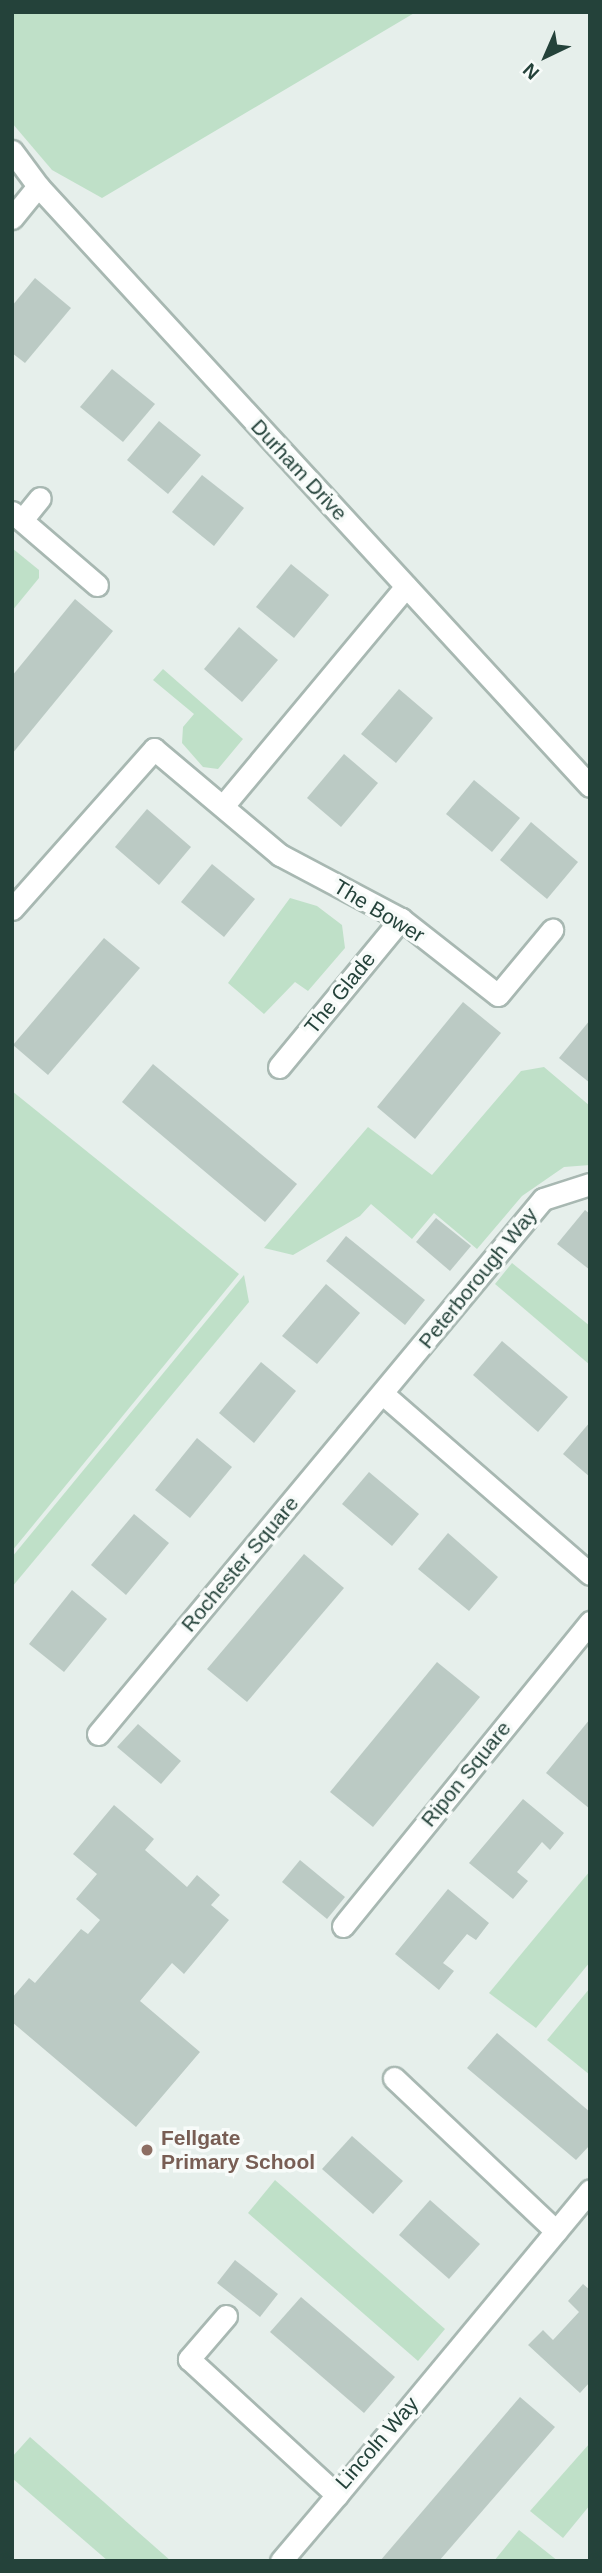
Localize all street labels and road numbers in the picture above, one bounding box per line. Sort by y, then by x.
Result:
street label: Durham Drive [246,414,352,526]
street label: The Bower [329,874,429,948]
street label: The Glade [299,947,381,1039]
street label: Peterborough Way [413,1202,543,1354]
street label: Rochester Square [176,1491,304,1637]
street label: Ripon Square [416,1716,516,1832]
street label: Lincoln Way [330,2392,424,2494]

